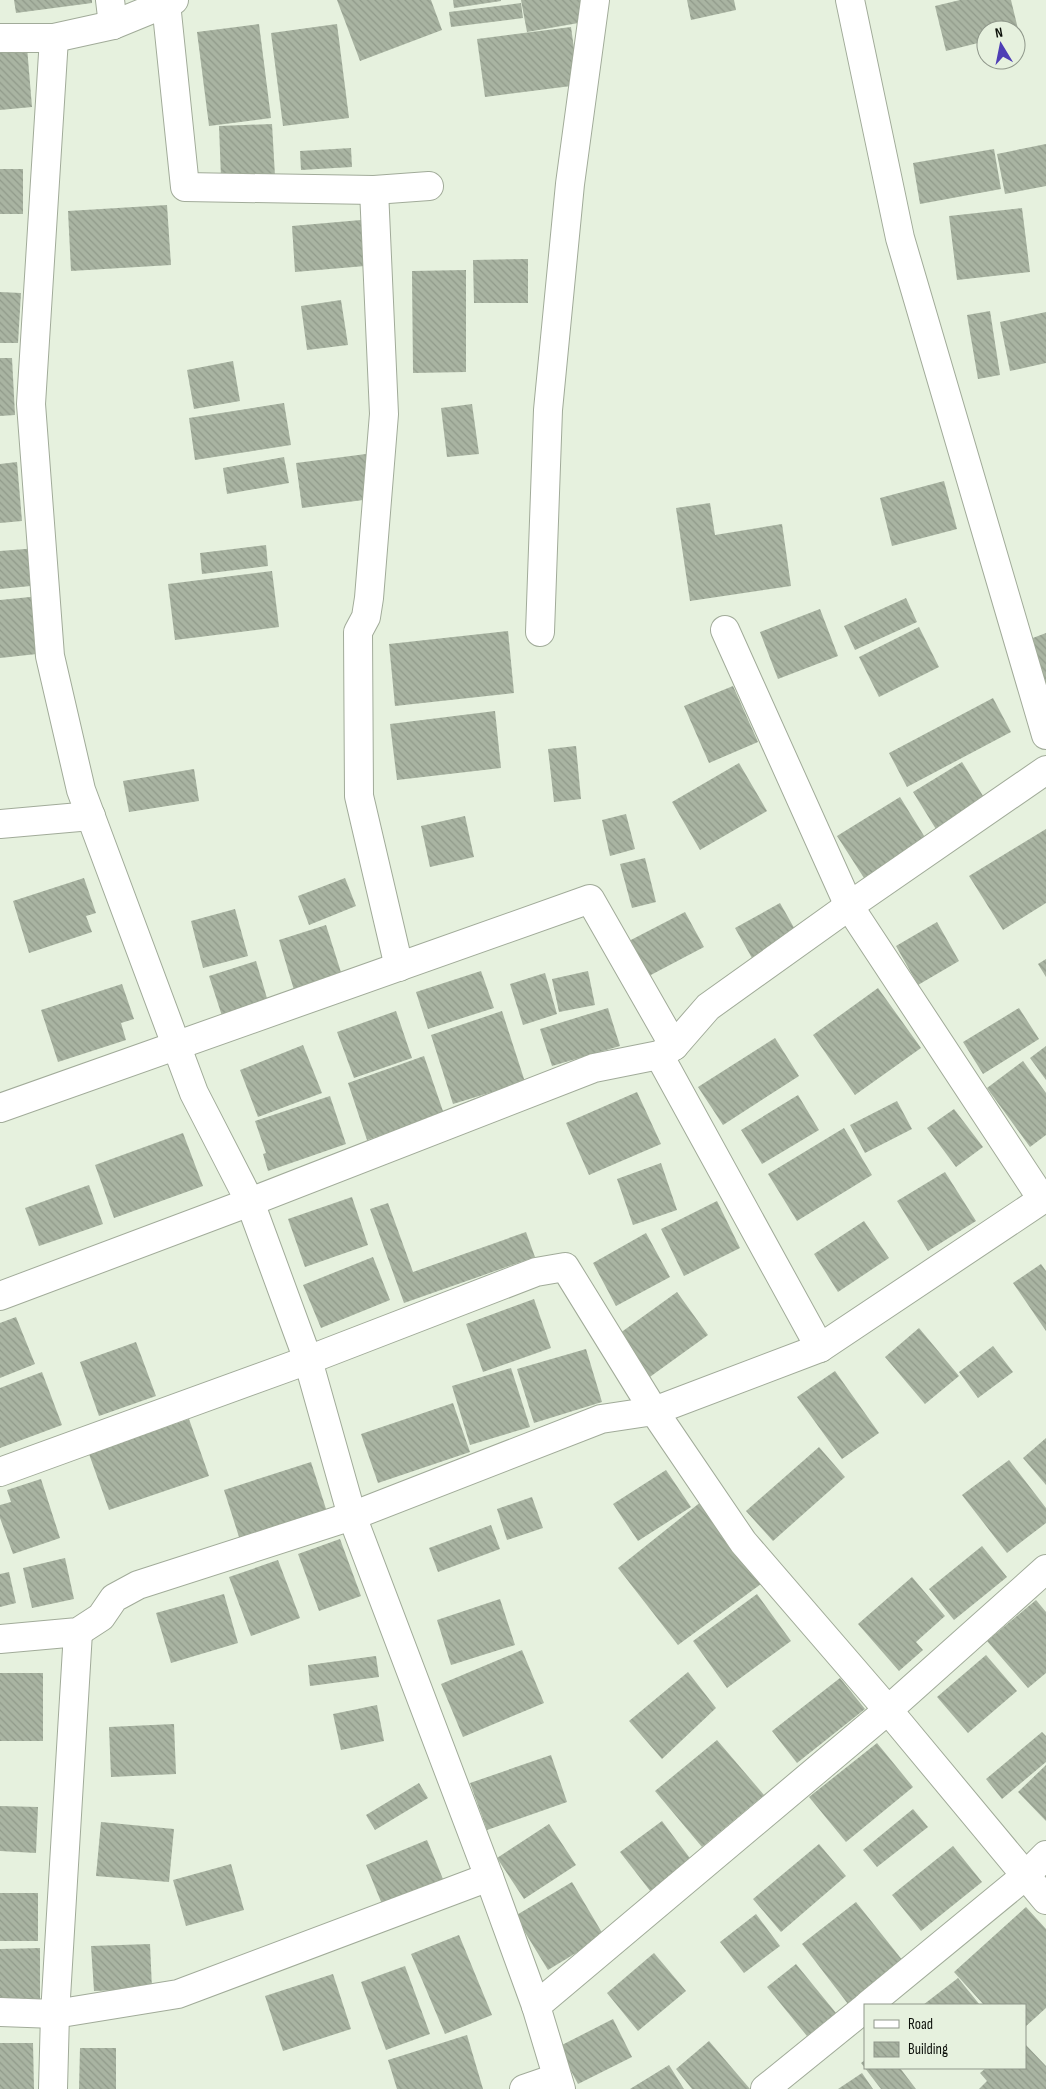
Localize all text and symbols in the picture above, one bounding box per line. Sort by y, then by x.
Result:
north arrow [976,20,1026,70]
text: N [994,24,1004,42]
legend [864,2004,1026,2069]
text: Road [908,2015,933,2034]
text: Building [908,2040,948,2059]

